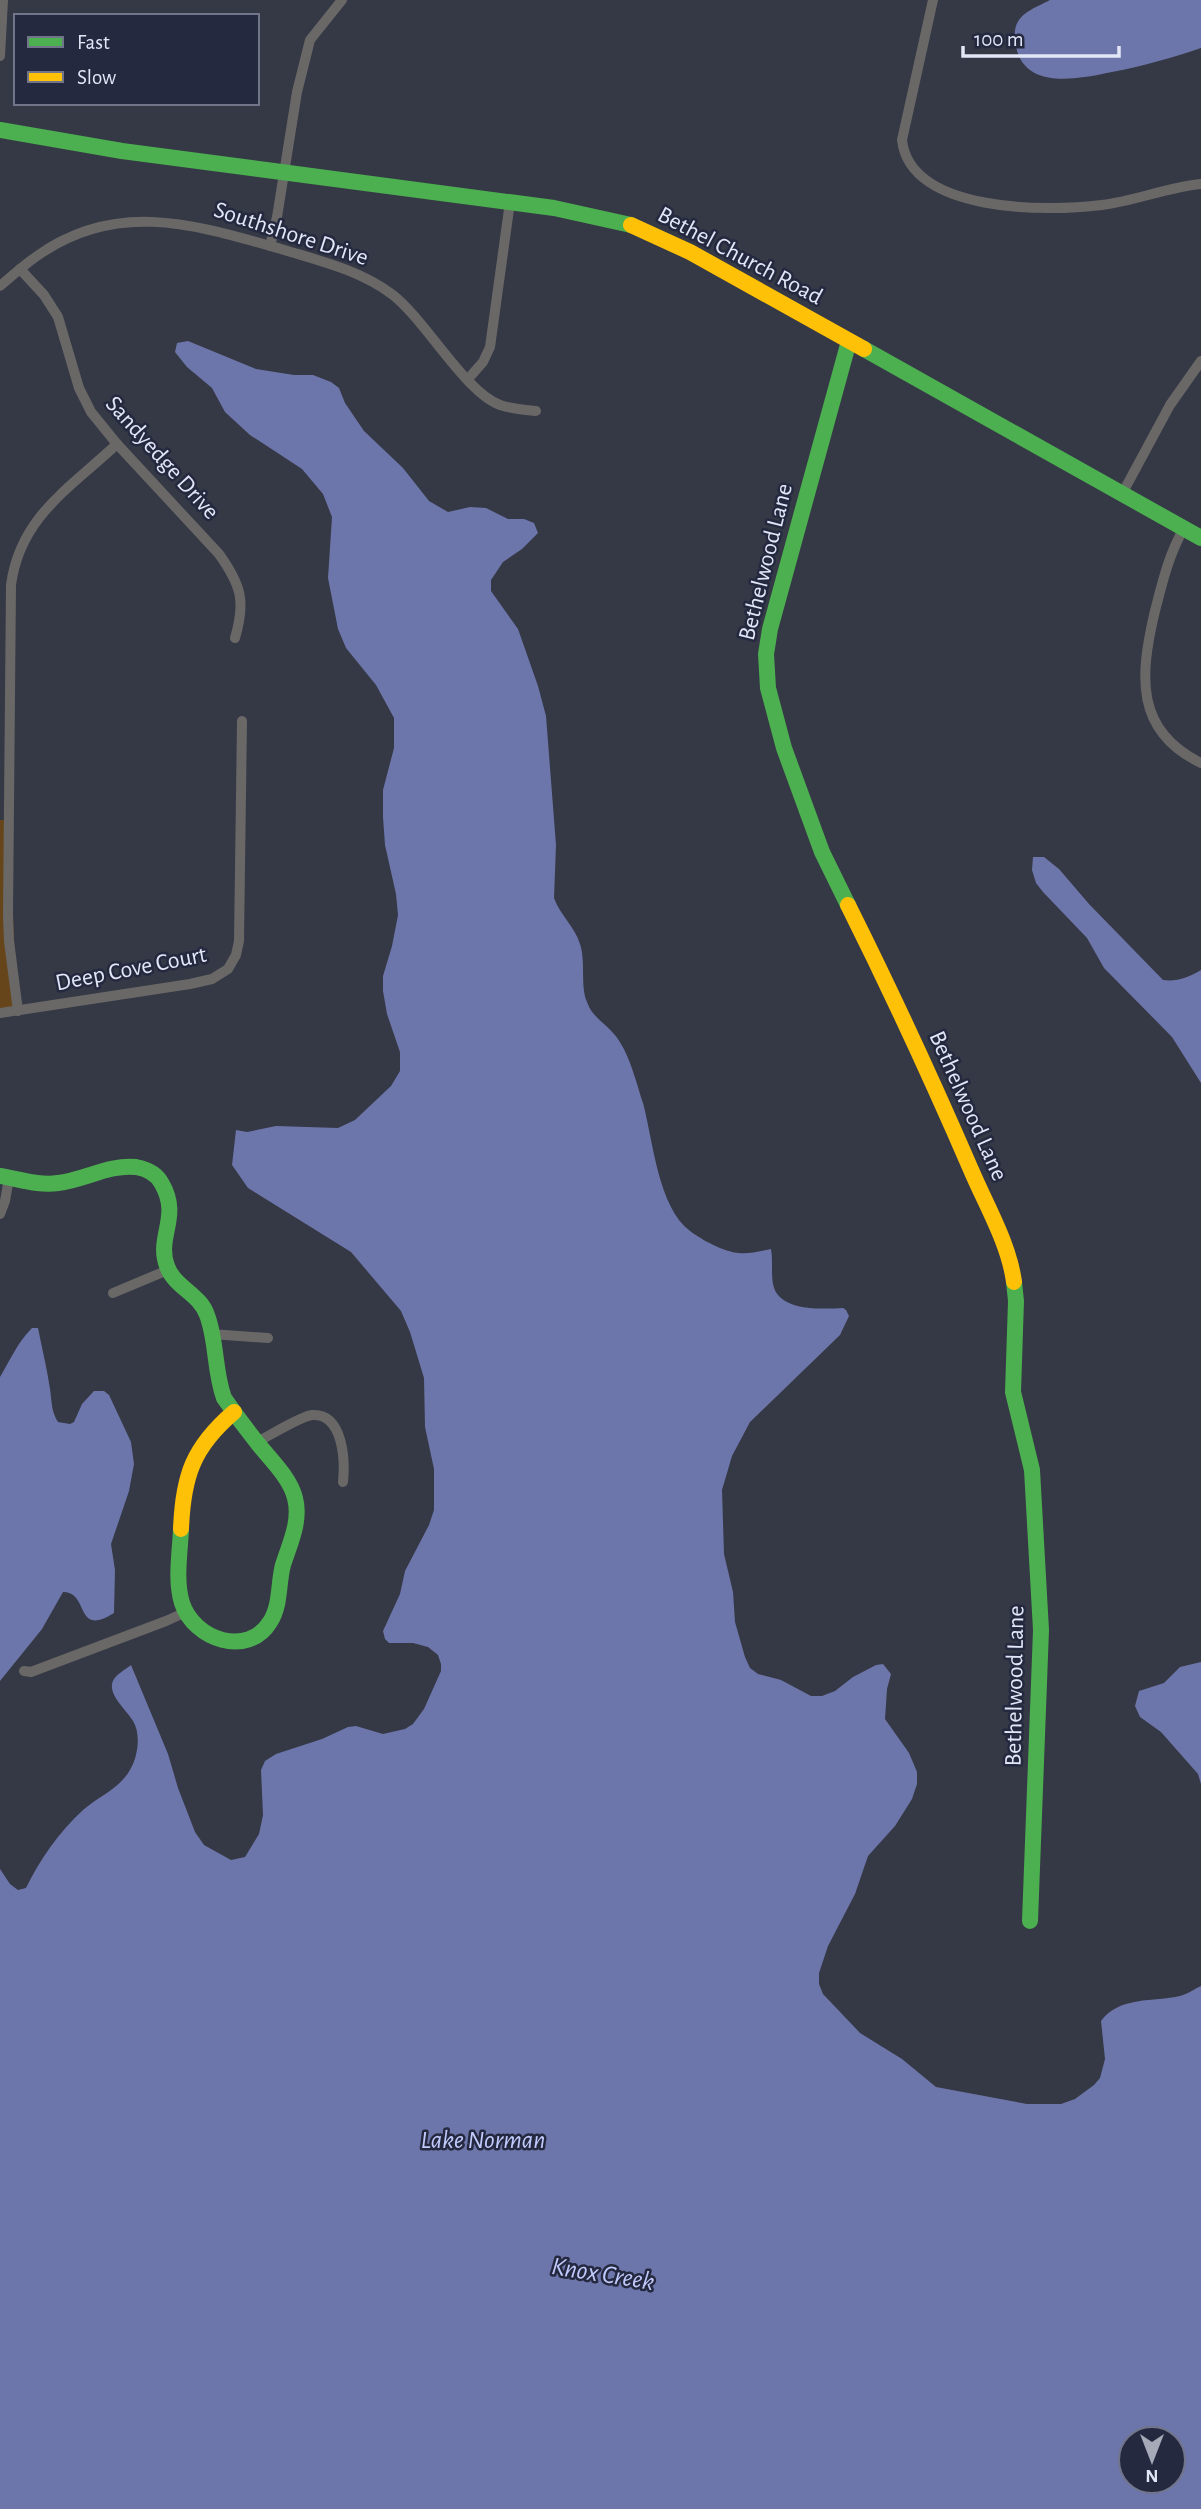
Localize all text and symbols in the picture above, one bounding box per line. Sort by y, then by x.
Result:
legend [14,14,259,105]
scale bar [963,14,1119,58]
text: 100 m [974,29,1024,50]
text: Fast [77,32,110,53]
text: Slow [77,67,116,88]
street label: Southshore Drive [211,198,371,270]
street label: Bethel Church Road [654,202,826,310]
street label: Sandyedge Drive [101,392,223,524]
street label: Bethelwood Lane [735,481,797,643]
street label: Deep Cove Court [53,943,209,995]
street label: Bethelwood Lane [924,1028,1012,1184]
street label: Bethelwood Lane [1002,1605,1028,1767]
water label: Lake Norman [421,2127,545,2153]
water label: Knox Creek [550,2253,656,2295]
north arrow [1117,2425,1187,2495]
text: N [1145,2466,1159,2485]

